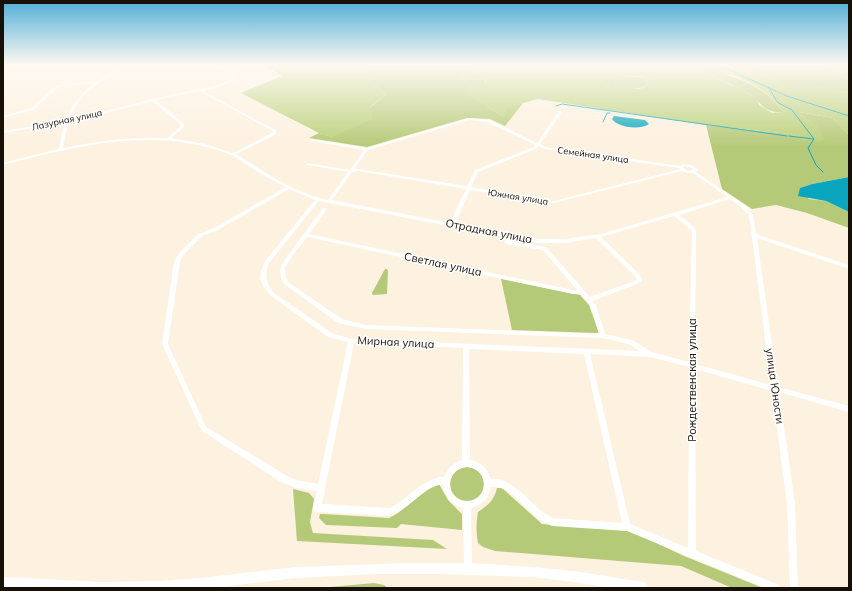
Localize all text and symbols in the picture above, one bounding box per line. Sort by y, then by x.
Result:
street label: Лазурная улица [31,107,103,133]
street label: Семейная улица [557,144,629,166]
street label: Южная улица [487,186,549,208]
street label: Отрадная улица [445,216,533,246]
street label: Светлая улица [403,249,483,279]
street label: Рождественская улица [685,318,699,442]
street label: Мирная улица [357,333,435,351]
street label: улица Юности [763,347,787,425]

